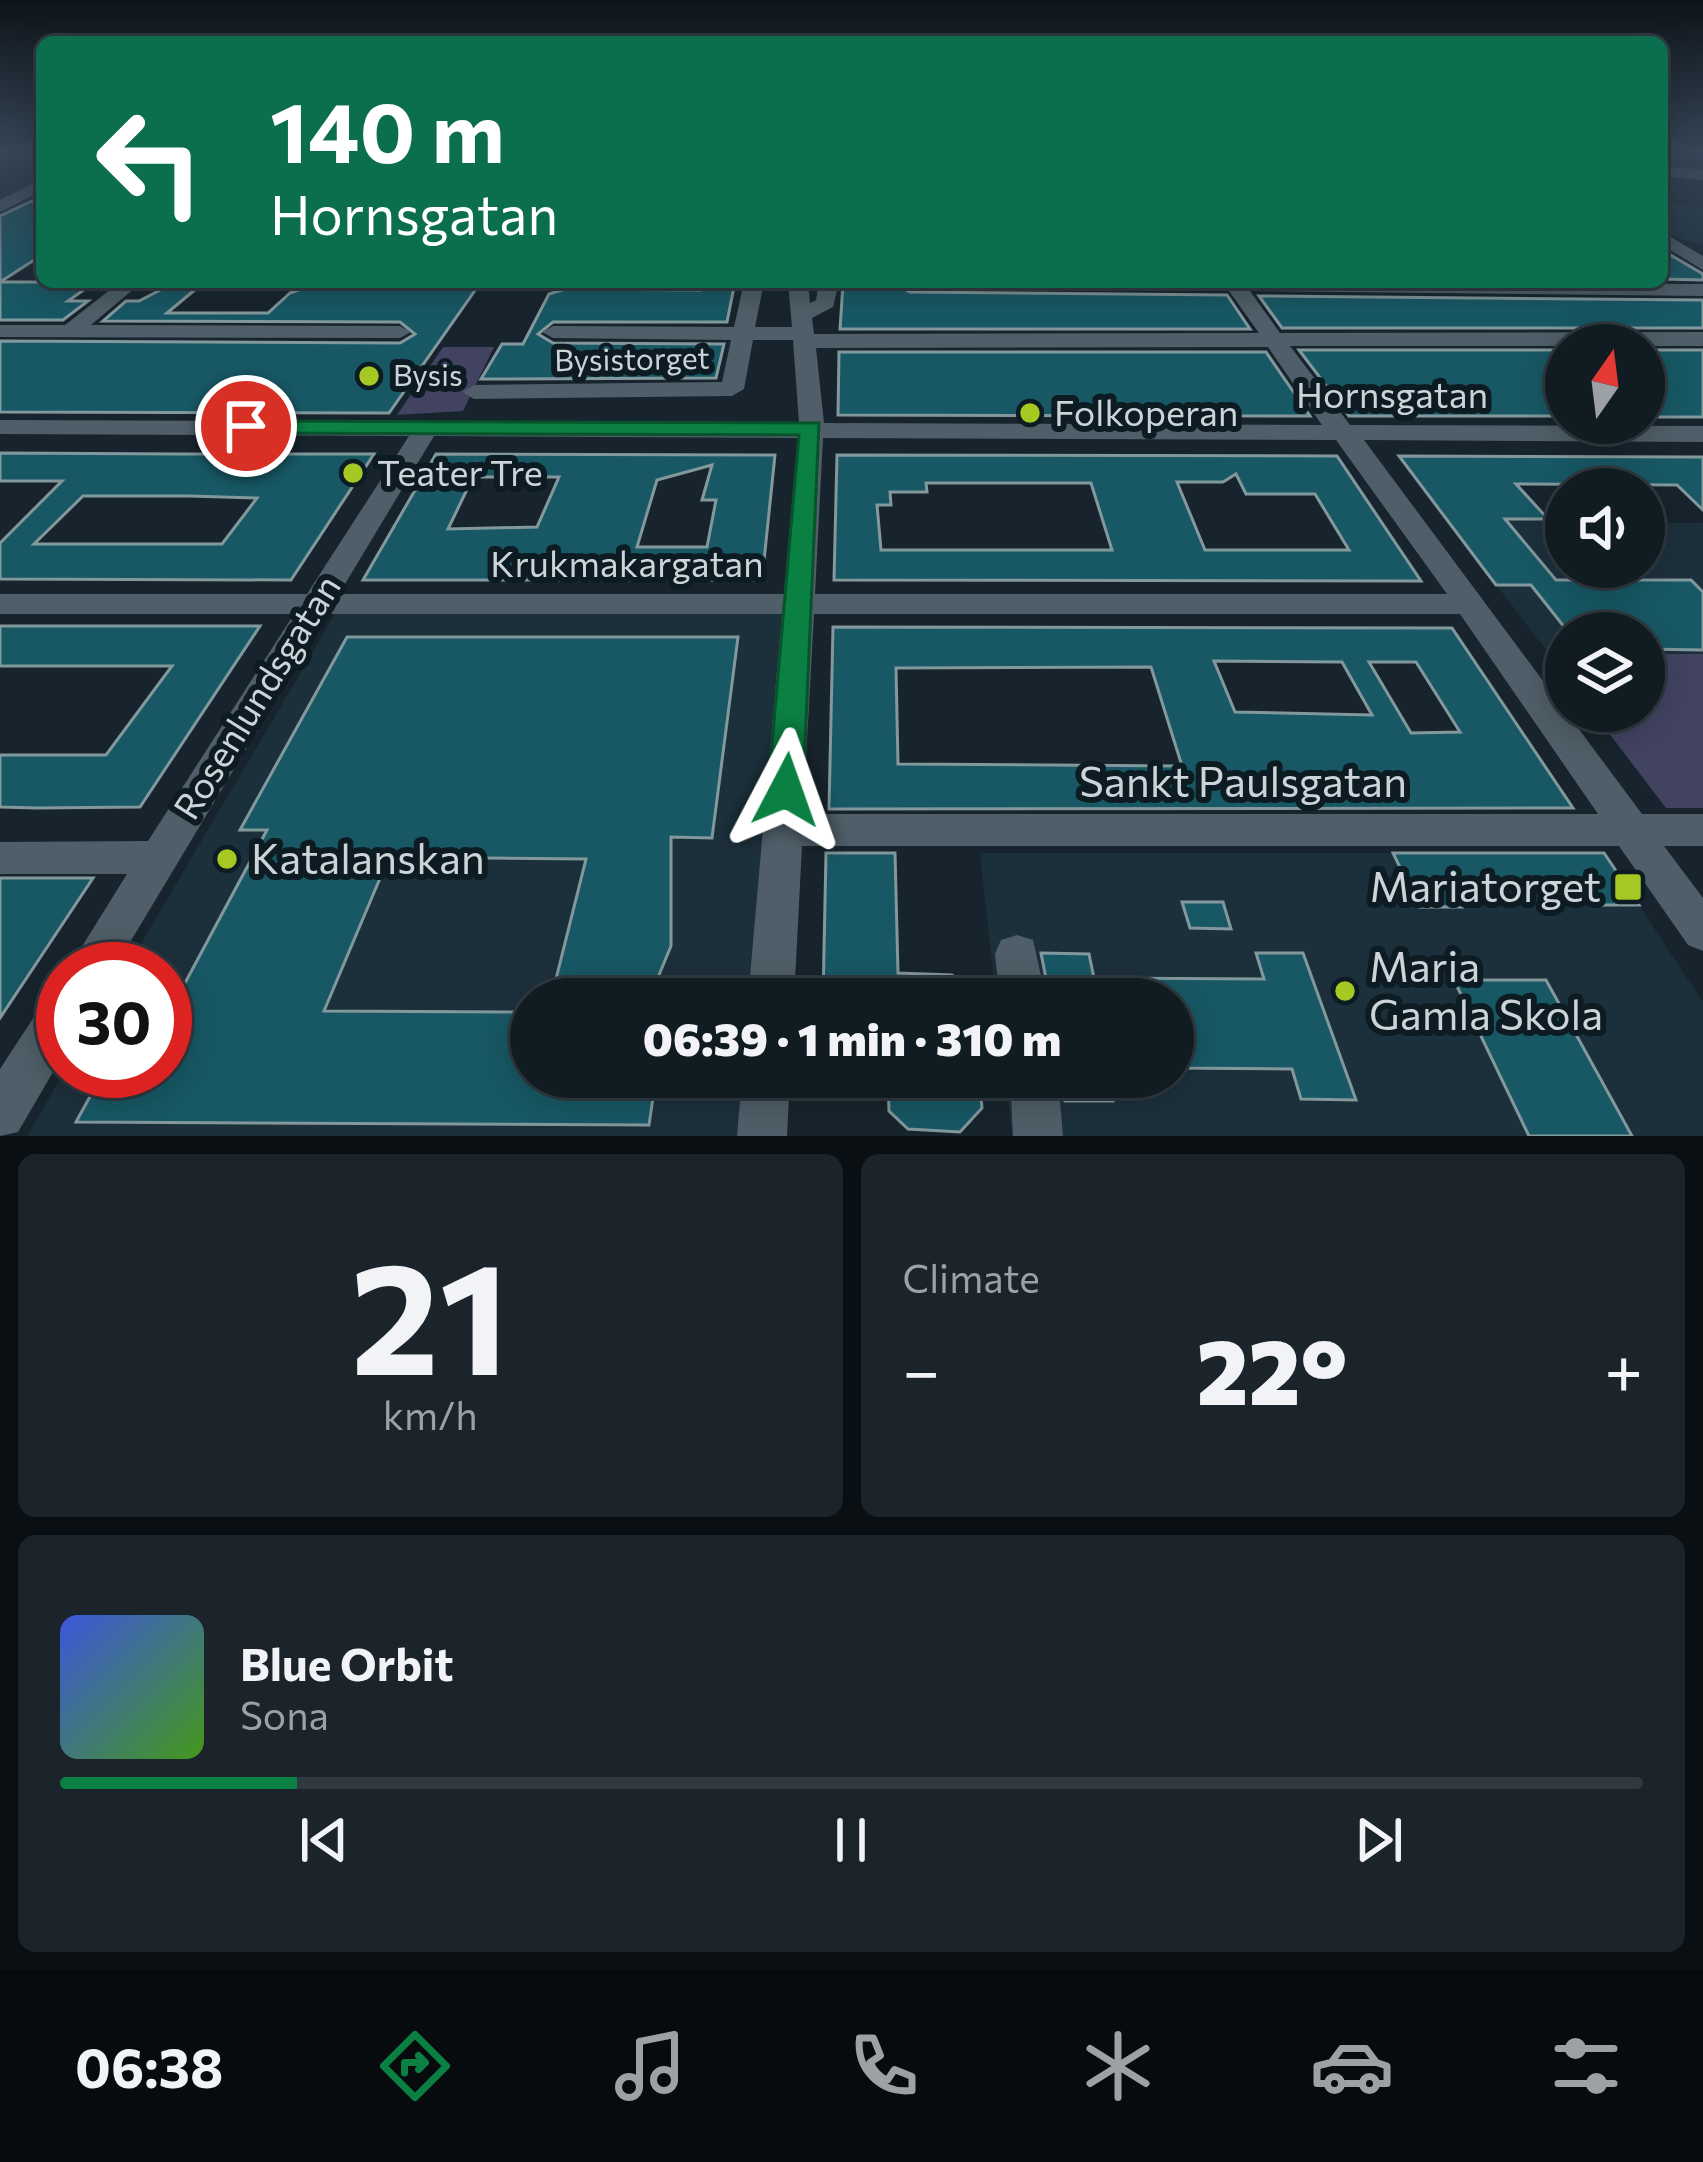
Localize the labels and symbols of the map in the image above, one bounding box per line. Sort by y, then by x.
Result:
north arrow [1545,324,1665,444]
street label: Bysistorget [554,338,710,377]
place label: Bysis [393,355,463,392]
marker: Bysis [356,363,382,389]
street label: Hornsgatan [1296,371,1488,415]
pin [195,375,297,477]
place label: Folkoperan [1054,389,1238,433]
marker: Folkoperan [1017,400,1043,426]
place label: Teater Tre [377,449,543,493]
marker: Teater Tre [340,460,366,486]
street label: Krukmakargatan [490,540,764,584]
street label: Rosenlundsgatan [163,566,348,826]
position arrow [723,727,849,853]
street label: Sankt Paulsgatan [1079,754,1407,806]
place label: Katalanskan [251,831,485,883]
marker: Katalanskan [214,846,240,872]
place label: Mariatorget [1369,859,1601,911]
marker: Mariatorget [1612,871,1644,903]
place label: Maria Gamla Skola [1369,939,1603,1039]
speed limit sign: 30 [36,942,192,1098]
marker: Maria Gamla Skola [1332,978,1358,1004]

